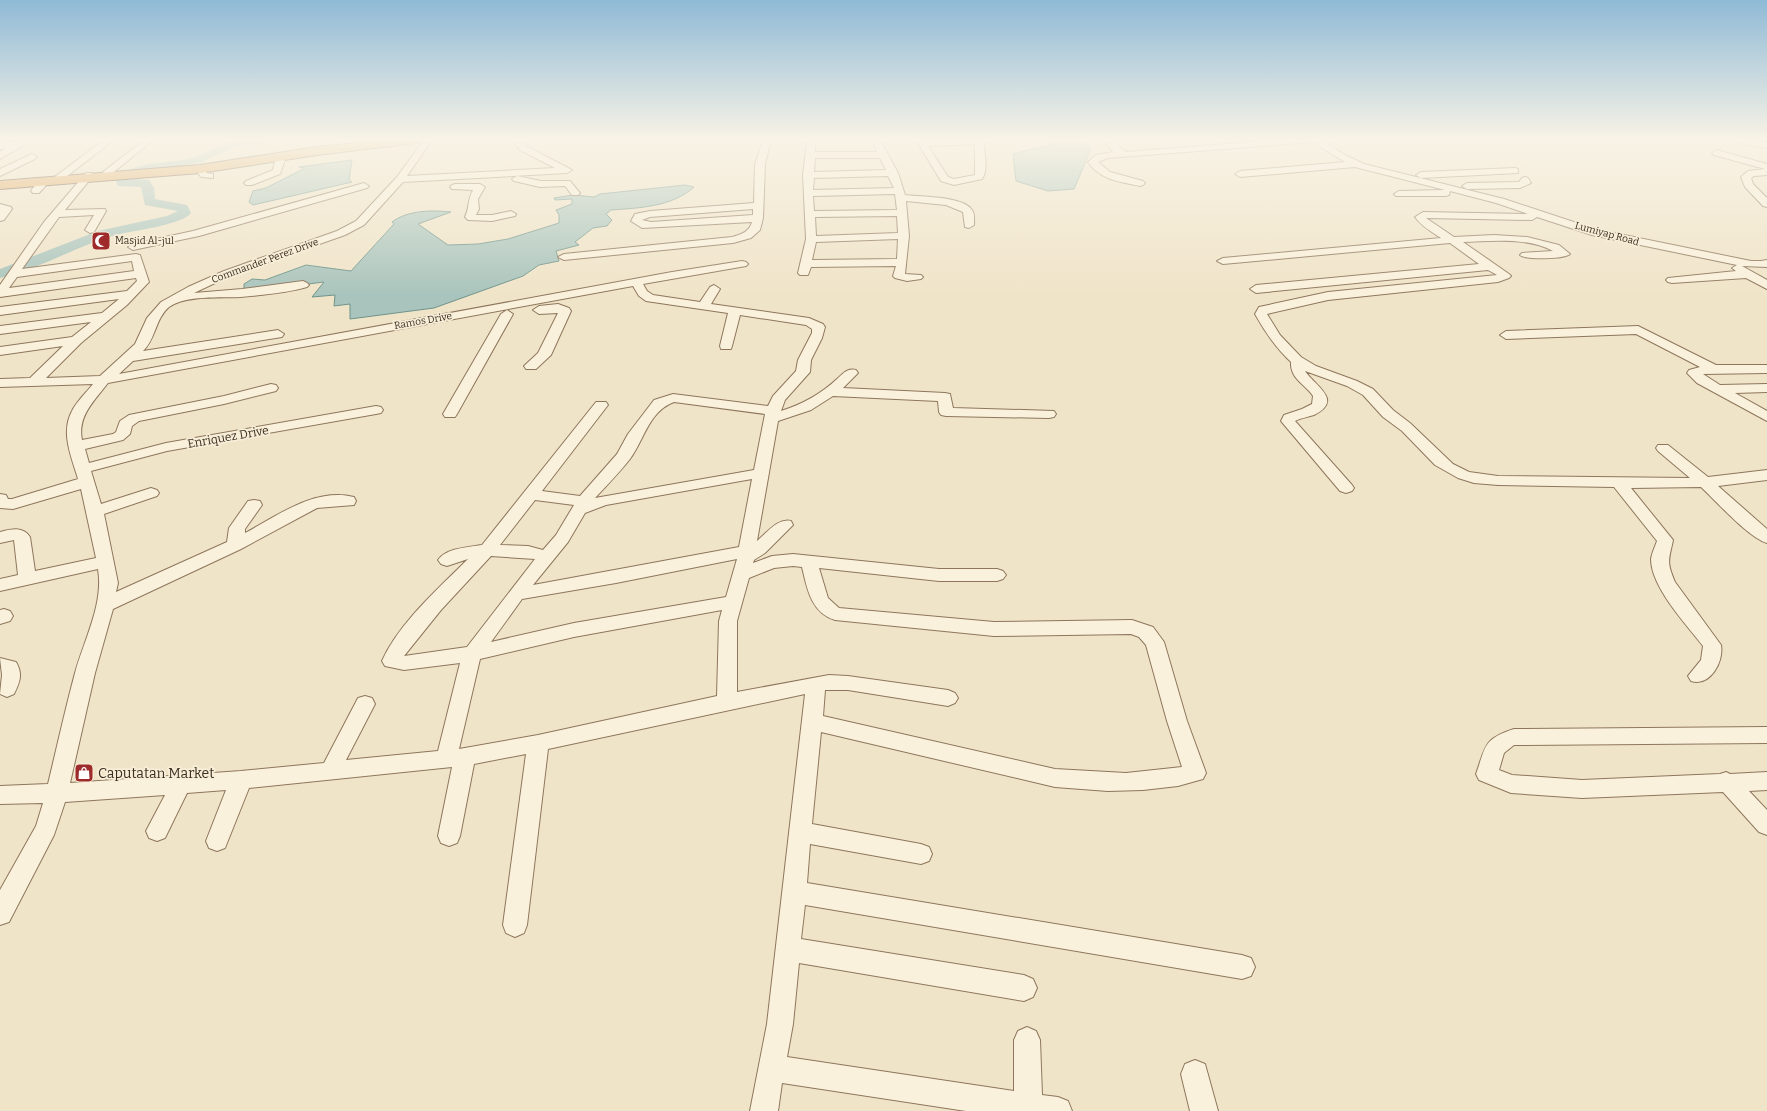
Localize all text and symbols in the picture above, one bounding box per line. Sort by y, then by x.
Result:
street label: Lumiyap Road [1574,220,1640,248]
mosque icon: Masjid Al-jul [90,230,112,252]
place label: Masjid Al-jul [115,235,174,247]
street label: Commander Perez Drive [210,236,320,286]
street label: Ramos Drive [393,310,453,332]
street label: Enriquez Drive [186,423,270,451]
shop icon: Caputatan Market [73,762,95,784]
place label: Caputatan Market [98,765,214,782]

